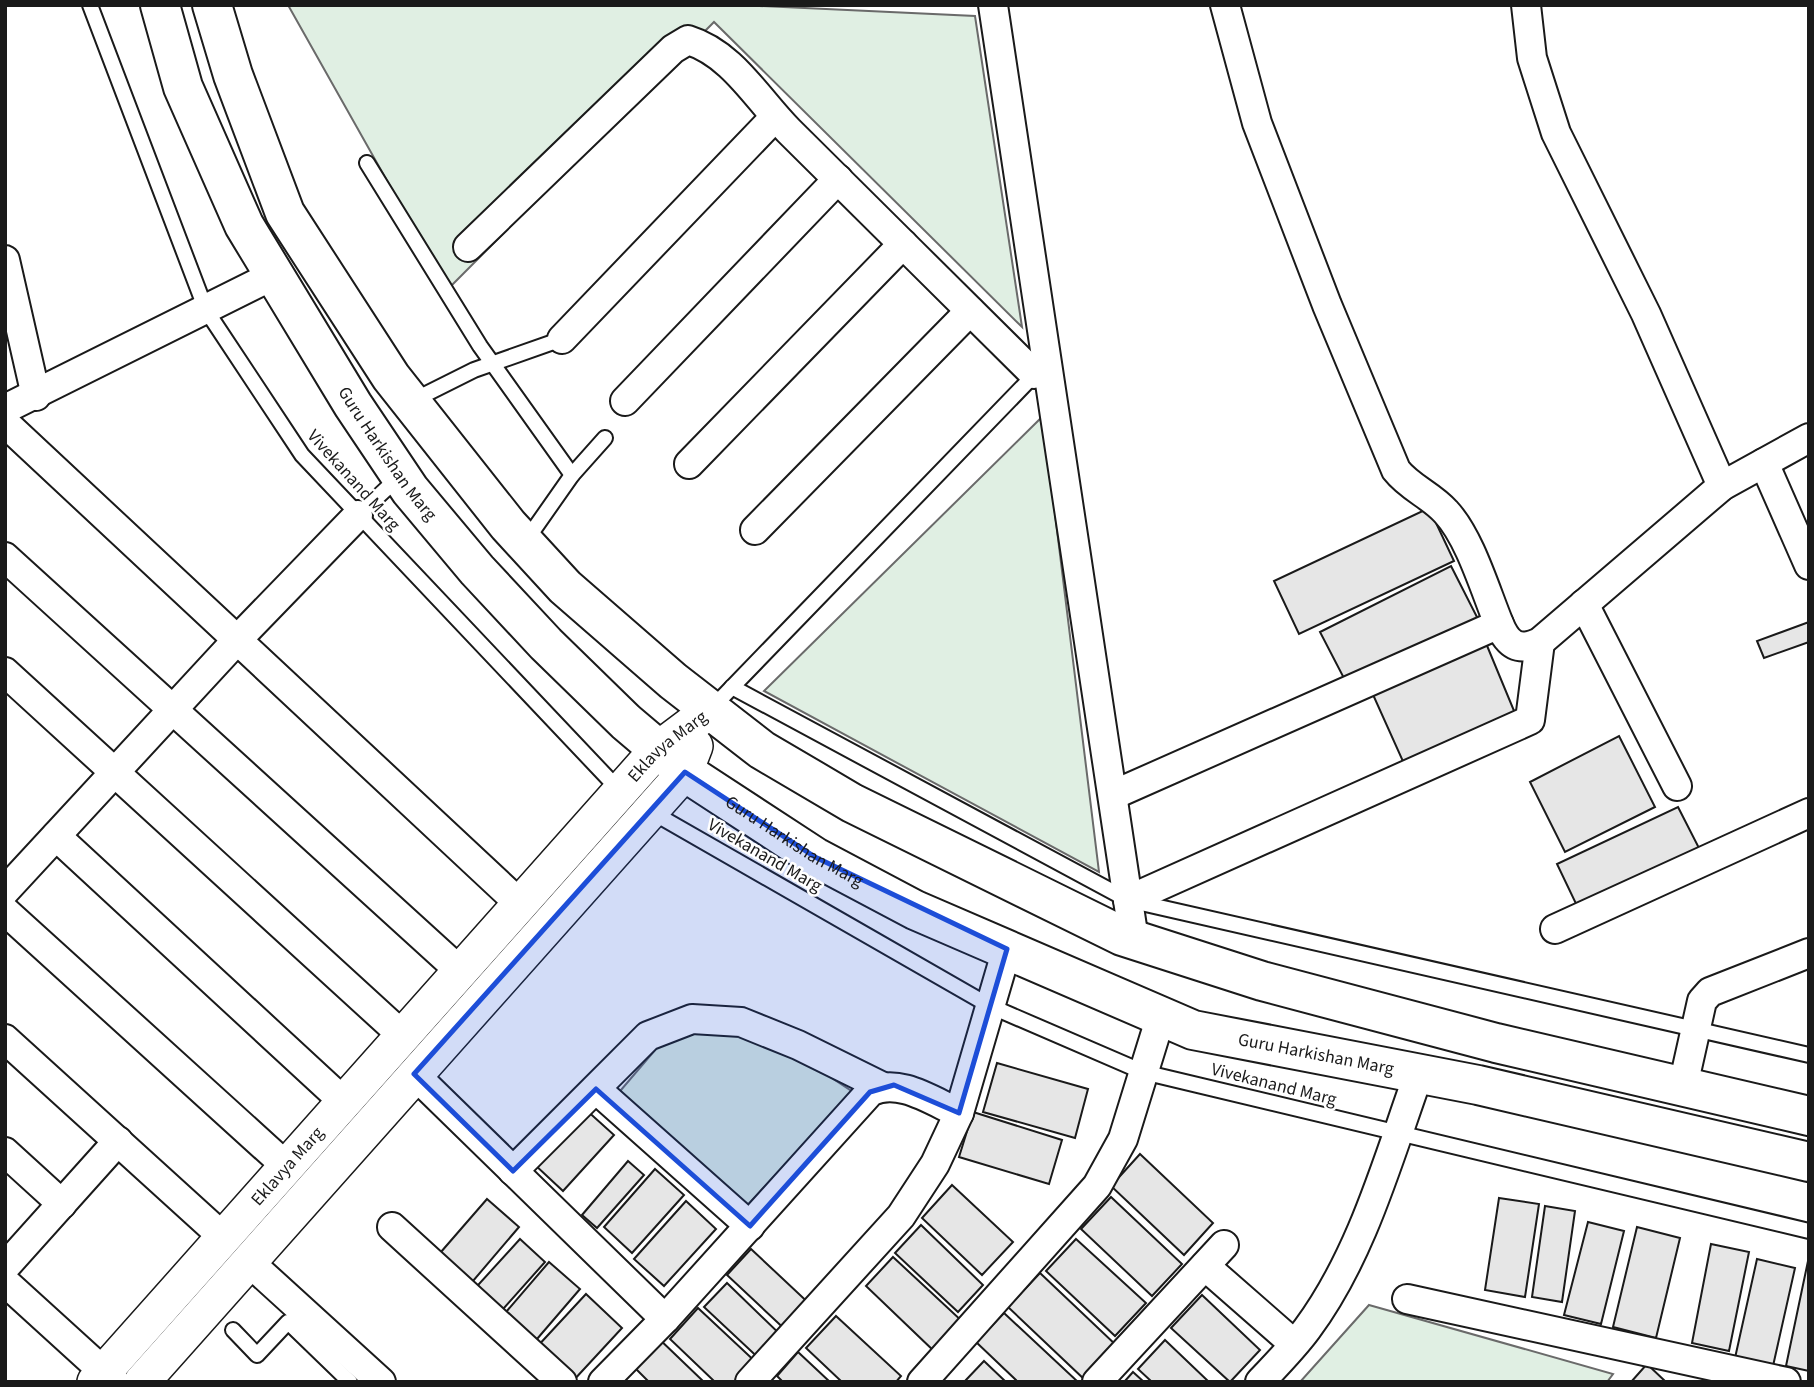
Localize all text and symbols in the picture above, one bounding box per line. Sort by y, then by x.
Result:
street label: Guru Harkishan Marg [332,382,443,526]
street label: Vivekanand Marg [301,424,406,536]
street label: Eklavya Marg [622,705,712,788]
street label: Guru Harkishan Marg [720,790,868,893]
street label: Vivekanand Marg [703,813,827,898]
street label: Guru Harkishan Marg [1236,1027,1396,1081]
street label: Vivekanand Marg [1209,1057,1339,1112]
street label: Eklavya Marg [245,1121,330,1212]

